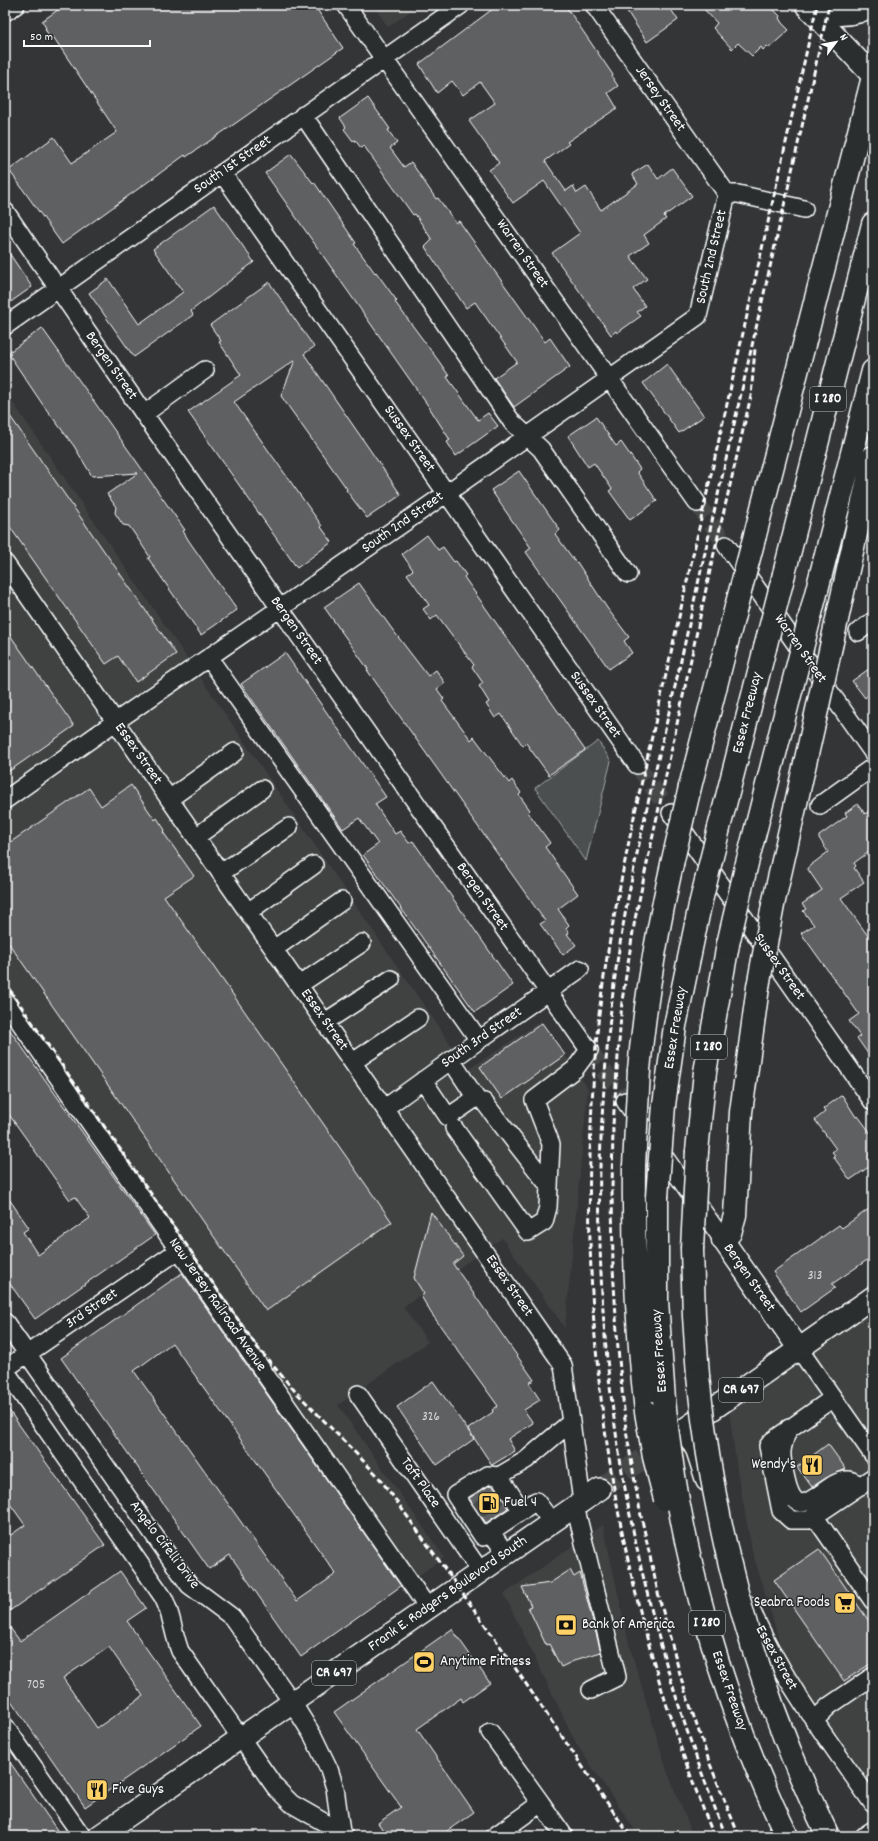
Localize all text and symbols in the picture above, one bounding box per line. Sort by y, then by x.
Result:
scale bar [24,22,150,48]
north arrow [816,22,856,62]
text: 50 m [30,29,53,46]
text: N [835,31,851,45]
street label: Jersey Street [629,61,691,137]
street label: South 1st Street [190,130,277,200]
street label: South 2nd Street [690,207,734,306]
street label: Warren Street [490,215,554,294]
street label: Bergen Street [79,327,143,405]
road number: I 280 [810,387,846,411]
street label: Sussex Street [378,401,441,478]
street label: South 2nd Street [357,486,449,560]
street label: Bergen Street [264,592,328,670]
street label: Warren Street [768,610,832,689]
street label: Sussex Street [564,667,627,744]
street label: Essex Freeway [727,669,769,756]
street label: Essex Street [108,718,168,790]
street label: Bergen Street [450,858,514,936]
street label: Sussex Street [748,929,811,1006]
street label: Essex Street [294,984,354,1056]
street label: Essex Freeway [659,984,694,1071]
street label: South 3rd Street [437,1002,527,1074]
road number: I 280 [691,1035,727,1059]
street label: New Jersey Railroad Avenue [163,1234,272,1377]
street label: Bergen Street [717,1239,781,1317]
street label: Essex Street [479,1250,539,1322]
house number: 313 [808,1267,822,1286]
street label: 3rd Street [61,1283,123,1335]
street label: Essex Freeway [646,1308,674,1393]
road number: CR 697 [719,1378,763,1402]
house number: 326 [422,1408,440,1427]
restaurant icon: Wendy's [799,1452,825,1478]
street label: Taft Place [395,1453,446,1513]
place label: Wendy's [751,1454,796,1476]
fuel station icon: Fuel 4 [476,1490,502,1516]
place label: Fuel 4 [504,1492,537,1514]
street label: Angelo Cifelli Drive [123,1496,205,1594]
street label: Frank E. Rodgers Boulevard South [364,1530,532,1657]
supermarket icon: Seabra Foods [832,1590,858,1616]
place label: Seabra Foods [754,1592,830,1614]
road number: I 280 [689,1611,725,1635]
bank icon: Bank of America [553,1612,579,1638]
place label: Bank of America [582,1614,675,1636]
street label: Essex Street [749,1621,803,1695]
street label: Essex Freeway [705,1648,753,1735]
sports icon: Anytime Fitness [411,1649,437,1675]
place label: Anytime Fitness [440,1651,531,1673]
road number: CR 697 [312,1661,356,1685]
house number: 705 [27,1676,45,1695]
restaurant icon: Five Guys [84,1777,110,1803]
place label: Five Guys [112,1779,164,1801]

